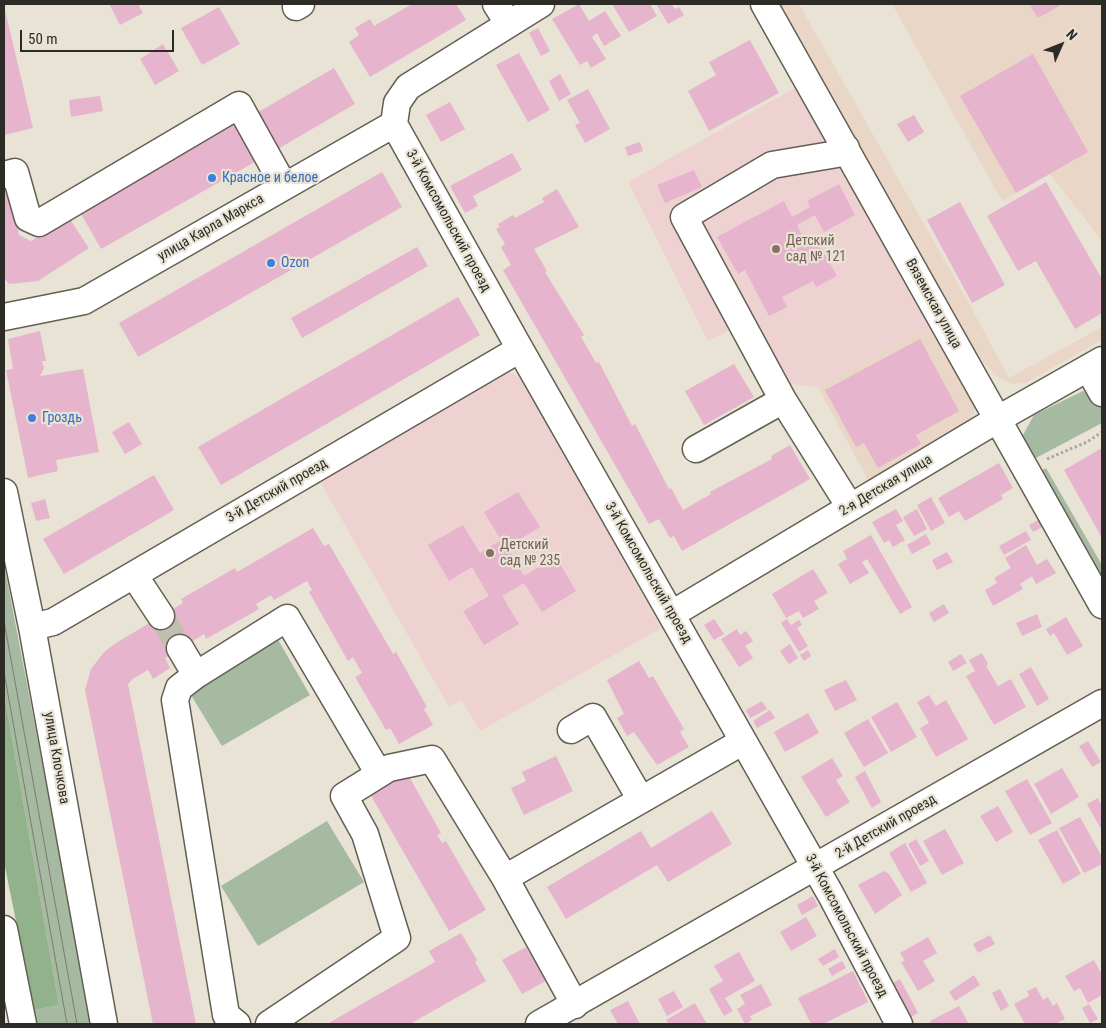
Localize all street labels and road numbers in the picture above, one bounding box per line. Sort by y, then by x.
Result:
street label: 3-й Комсомольский проезд [402,147,494,295]
street label: улица Карла Маркса [155,191,267,265]
street label: Вяземская улица [901,256,965,352]
street label: 2-я Детская улица [837,452,935,520]
street label: 3-й Детский проезд [223,455,331,527]
street label: 3-й Комсомольский проезд [601,500,695,646]
street label: улица Клочкова [40,711,72,805]
street label: 2-й Детский проезд [832,791,940,863]
street label: 3-й Комсомольский проезд [801,852,891,1000]

